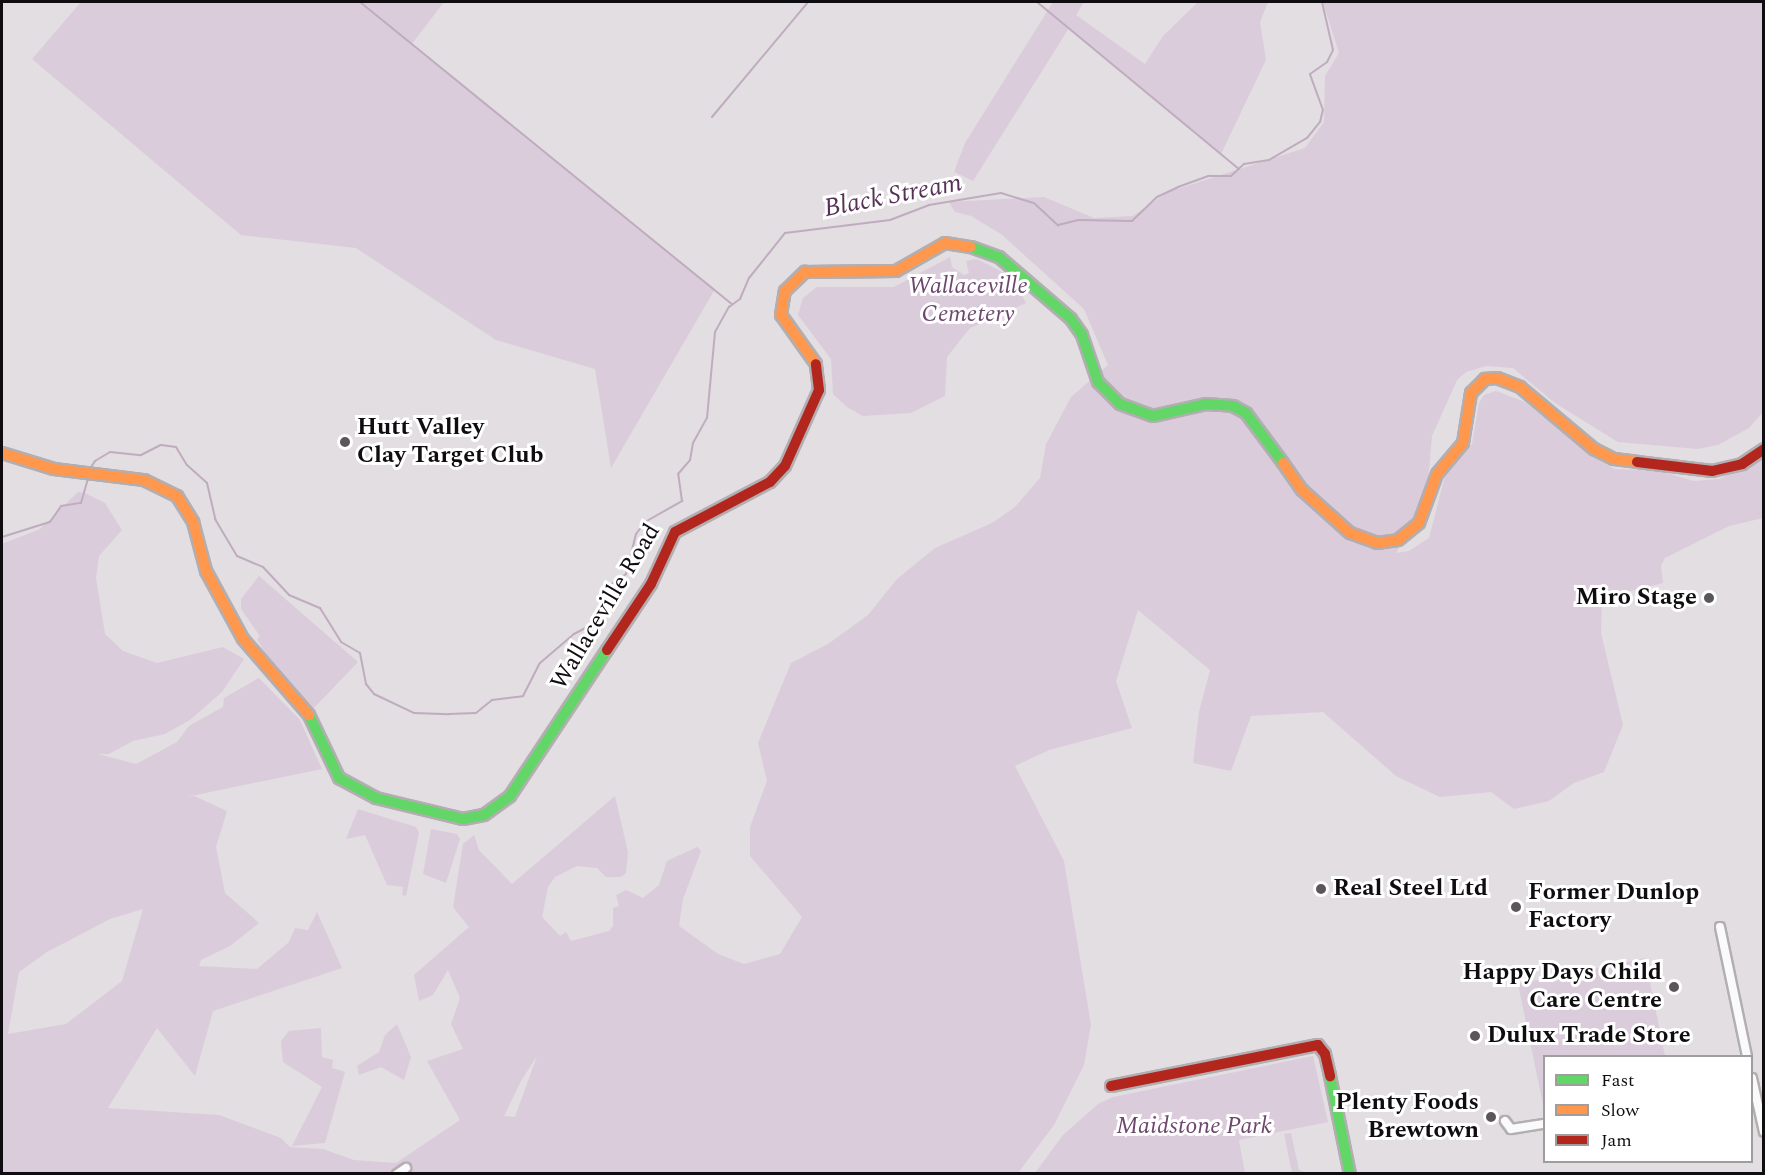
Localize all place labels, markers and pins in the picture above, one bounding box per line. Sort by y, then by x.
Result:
place label: Hutt Valley Clay Target Club [357,414,543,470]
marker: Hutt Valley Clay Target Club [338,435,352,449]
place label: Miro Stage [1576,584,1697,612]
marker: Miro Stage [1702,591,1716,605]
place label: Real Steel Ltd [1333,875,1488,903]
place label: Former Dunlop Factory [1528,879,1699,935]
marker: Real Steel Ltd [1314,882,1328,896]
marker: Former Dunlop Factory [1509,900,1523,914]
place label: Happy Days Child Care Centre [1463,959,1662,1015]
marker: Happy Days Child Care Centre [1667,980,1681,994]
place label: Dulux Trade Store [1487,1022,1691,1050]
marker: Dulux Trade Store [1468,1029,1482,1043]
place label: Plenty Foods Brewtown [1335,1089,1479,1145]
marker: Plenty Foods Brewtown [1484,1110,1498,1124]

